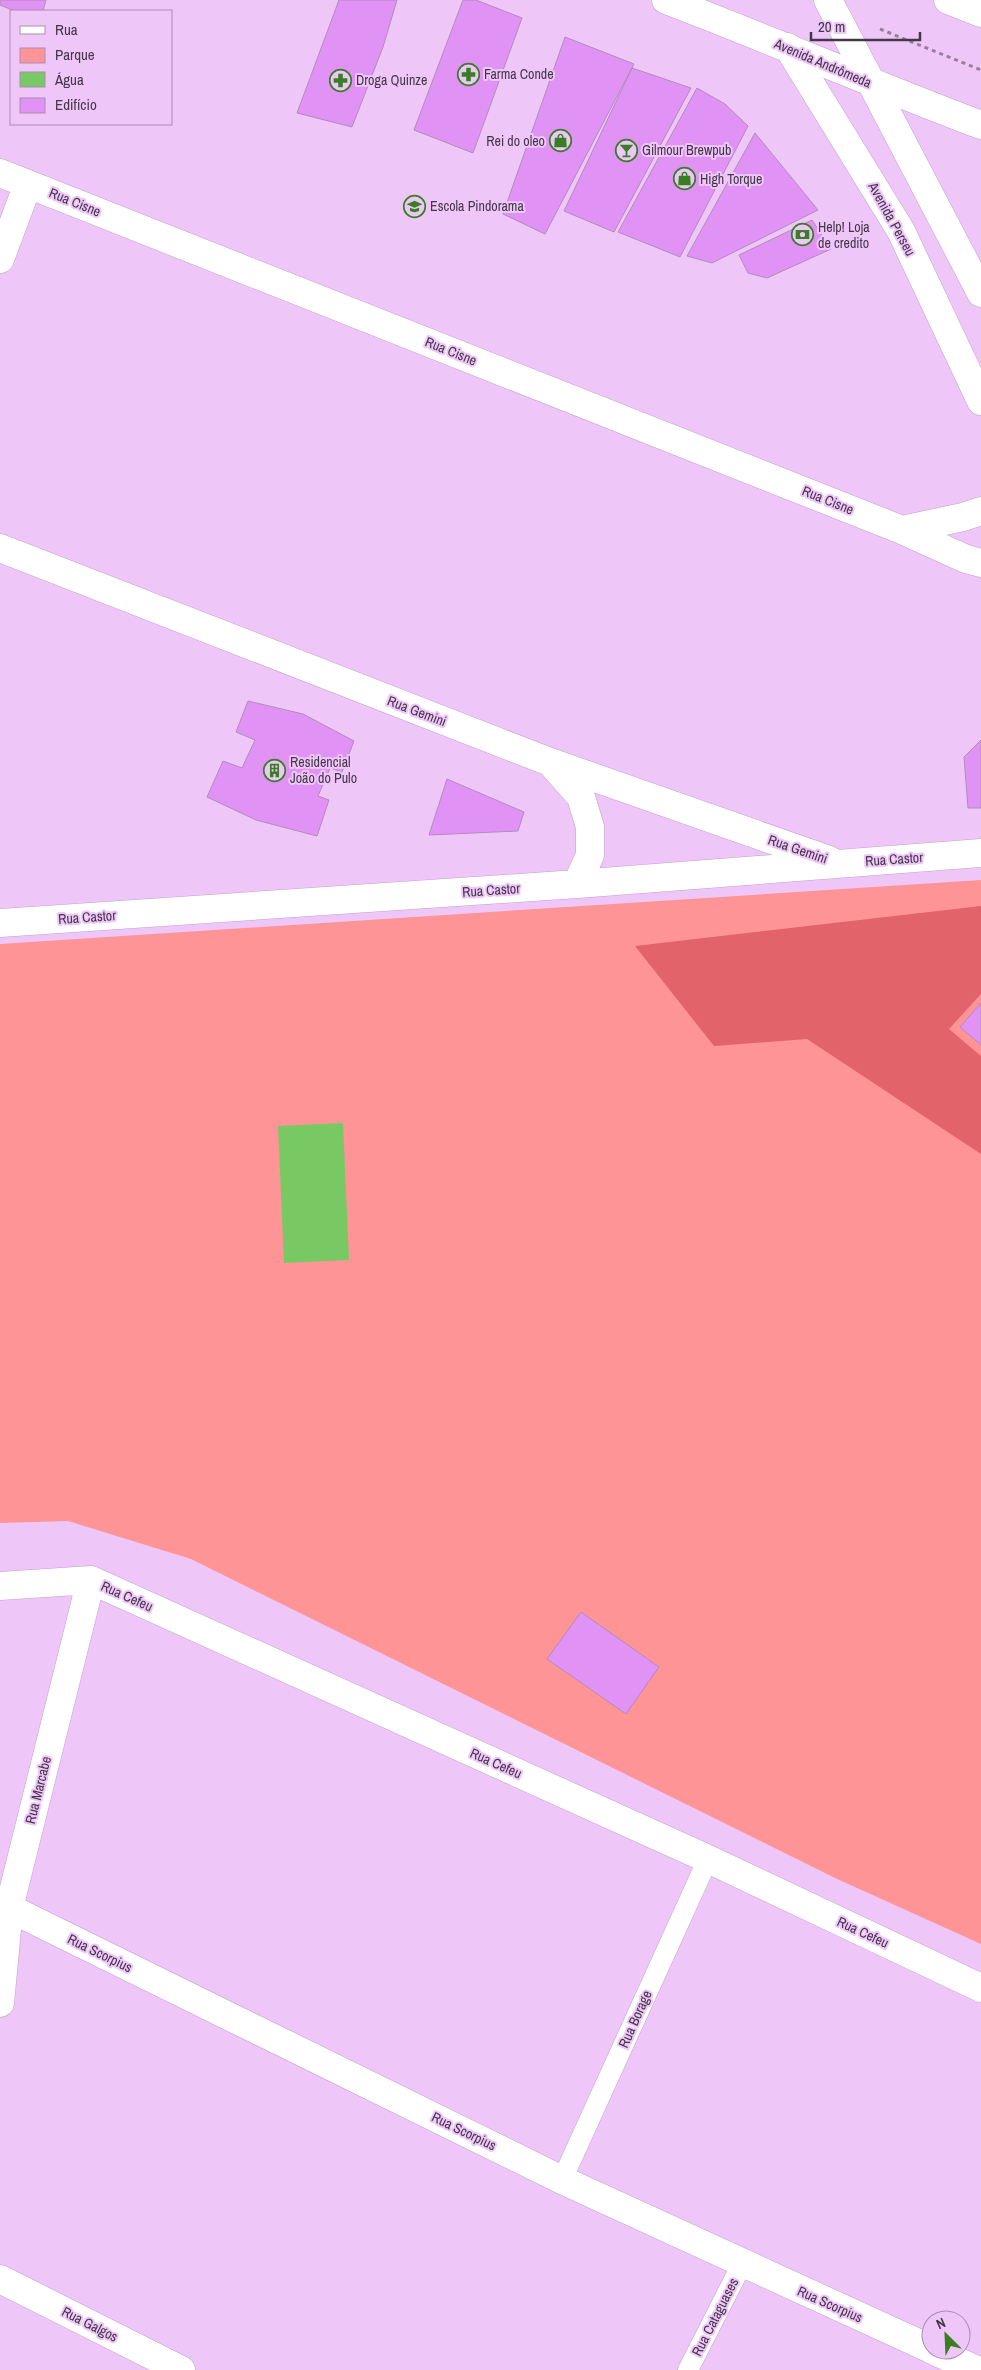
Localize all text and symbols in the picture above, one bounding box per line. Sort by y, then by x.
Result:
legend [10,10,172,125]
scale bar [811,10,920,42]
text: 20 m [818,16,845,37]
text: Rua [55,19,78,40]
street label: Avenida Andrômeda [771,34,875,92]
text: Parque [55,44,95,65]
pharmacy icon: Farma Conde [456,62,480,86]
place label: Farma Conde [484,65,554,83]
pharmacy icon: Droga Quinze [328,68,352,92]
text: Água [54,69,84,90]
place label: Droga Quinze [356,71,427,89]
text: Edifício [55,94,97,115]
shop icon: Rei do oleo [549,129,573,153]
place label: Rei do oleo [486,132,545,150]
bar icon: Gilmour Brewpub [614,138,638,162]
place label: Gilmour Brewpub [642,141,731,159]
shop icon: High Torque [672,167,696,191]
place label: High Torque [700,170,762,188]
street label: Avenida Perseu [864,178,920,259]
street label: Rua Cisne [46,183,104,221]
school or university icon: Escola Pindorama [402,194,426,218]
place label: Escola Pindorama [430,197,524,215]
place label: Help! Loja de credito [818,218,870,252]
bank icon: Help! Loja de credito [790,223,814,247]
street label: Rua Cisne [422,332,480,370]
street label: Rua Cisne [799,481,857,519]
street label: Rua Gemini [385,692,449,730]
place label: Residencial João do Pulo [290,753,357,787]
building icon: Residencial João do Pulo [262,758,286,782]
street label: Rua Gemini [766,830,830,868]
street label: Rua Castor [864,848,924,870]
street label: Rua Castor [461,879,521,901]
street label: Rua Castor [57,906,117,928]
street label: Rua Cefeu [98,1577,156,1615]
street label: Rua Cefeu [467,1744,525,1782]
street label: Rua Marcabe [21,1754,55,1826]
street label: Rua Cefeu [834,1912,892,1952]
street label: Rua Scorpius [65,1930,135,1976]
street label: Rua Borage [614,1987,656,2051]
street label: Rua Scorpius [429,2108,499,2154]
street label: Rua Cataguases [688,2275,743,2359]
street label: Rua Scorpius [795,2282,866,2326]
street label: Rua Galgos [59,2302,121,2346]
north arrow [921,2310,971,2360]
text: N [933,2313,948,2333]

